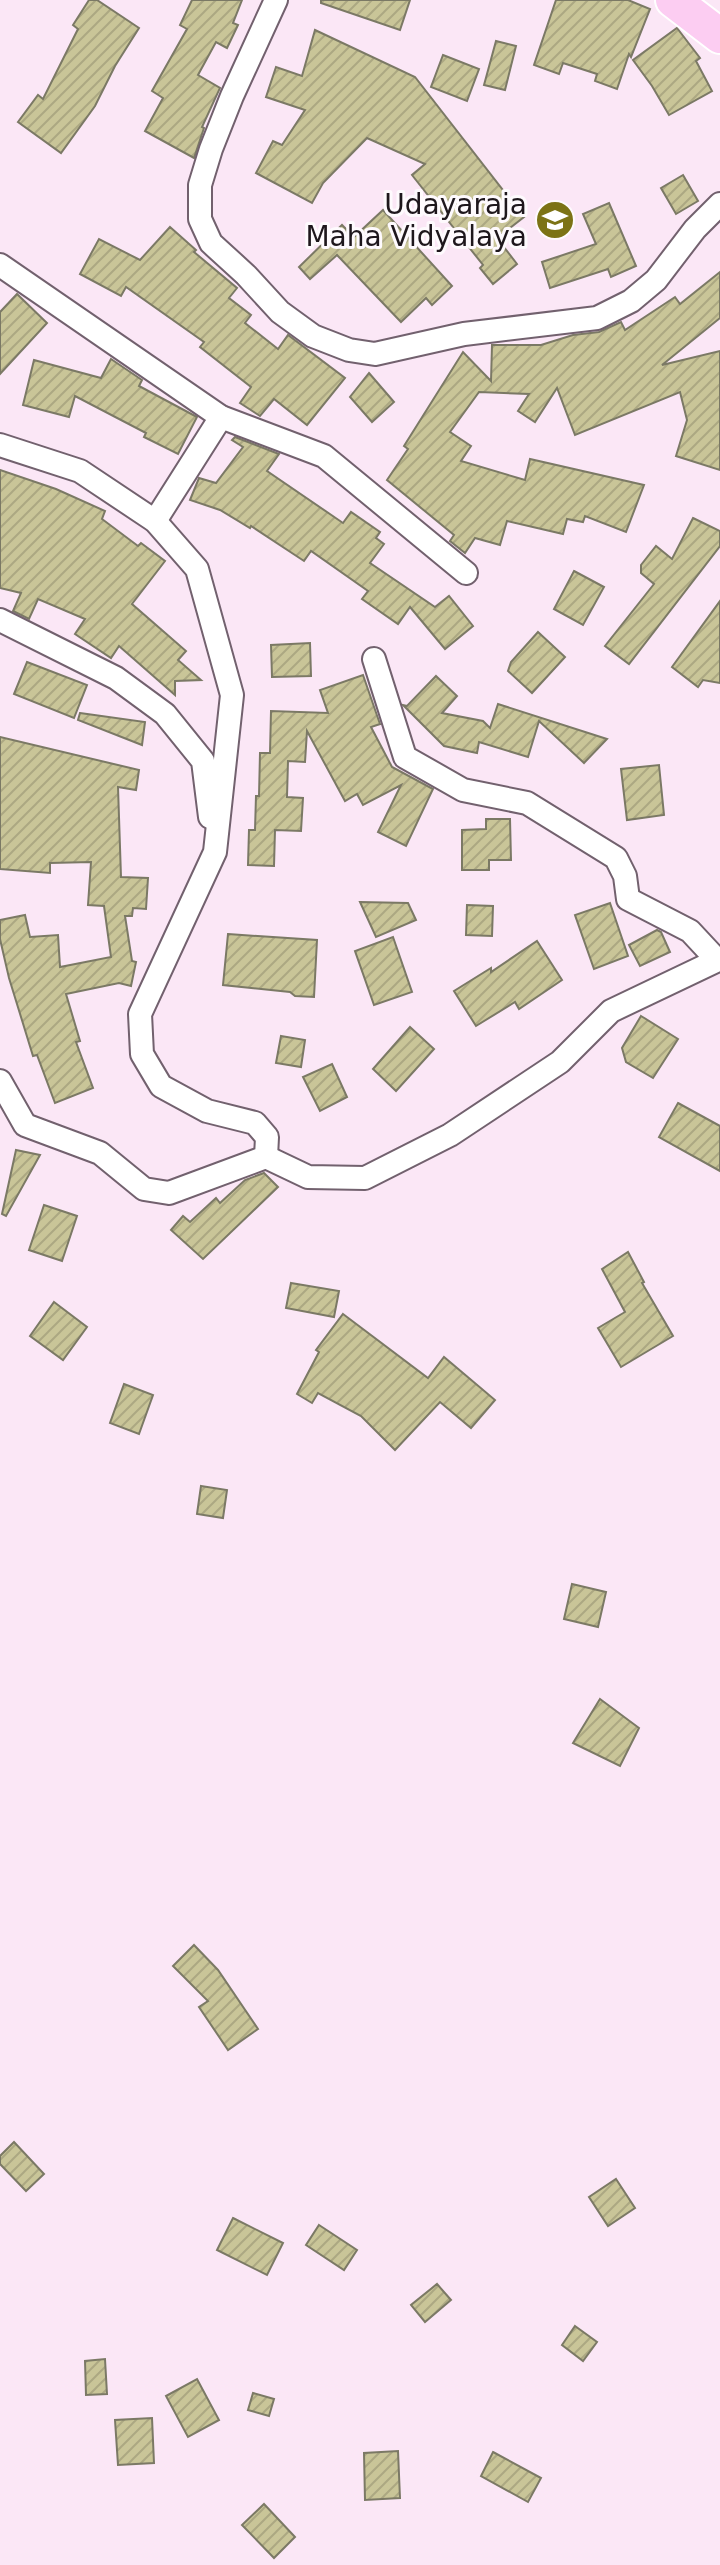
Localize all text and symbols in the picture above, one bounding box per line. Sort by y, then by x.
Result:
place label: Udayaraja Maha Vidyalaya [305,188,527,253]
school or university icon: Udayaraja Maha Vidyalaya [534,199,576,241]

